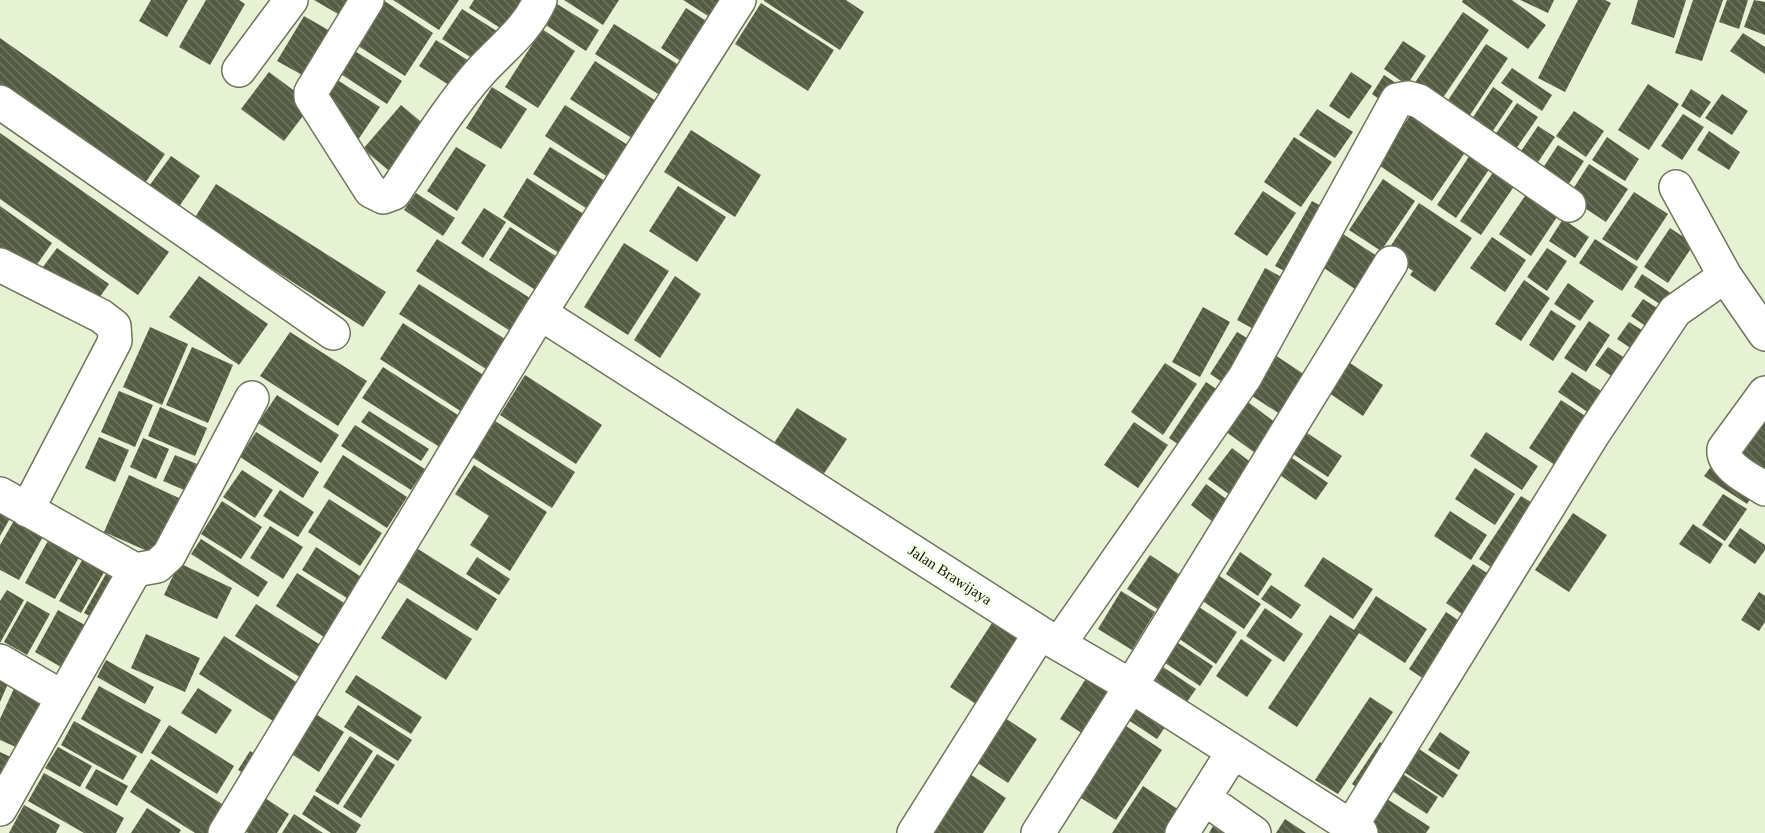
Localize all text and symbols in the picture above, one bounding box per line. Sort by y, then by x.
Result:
street label: Jalan Brawijaya [905,542,995,608]

